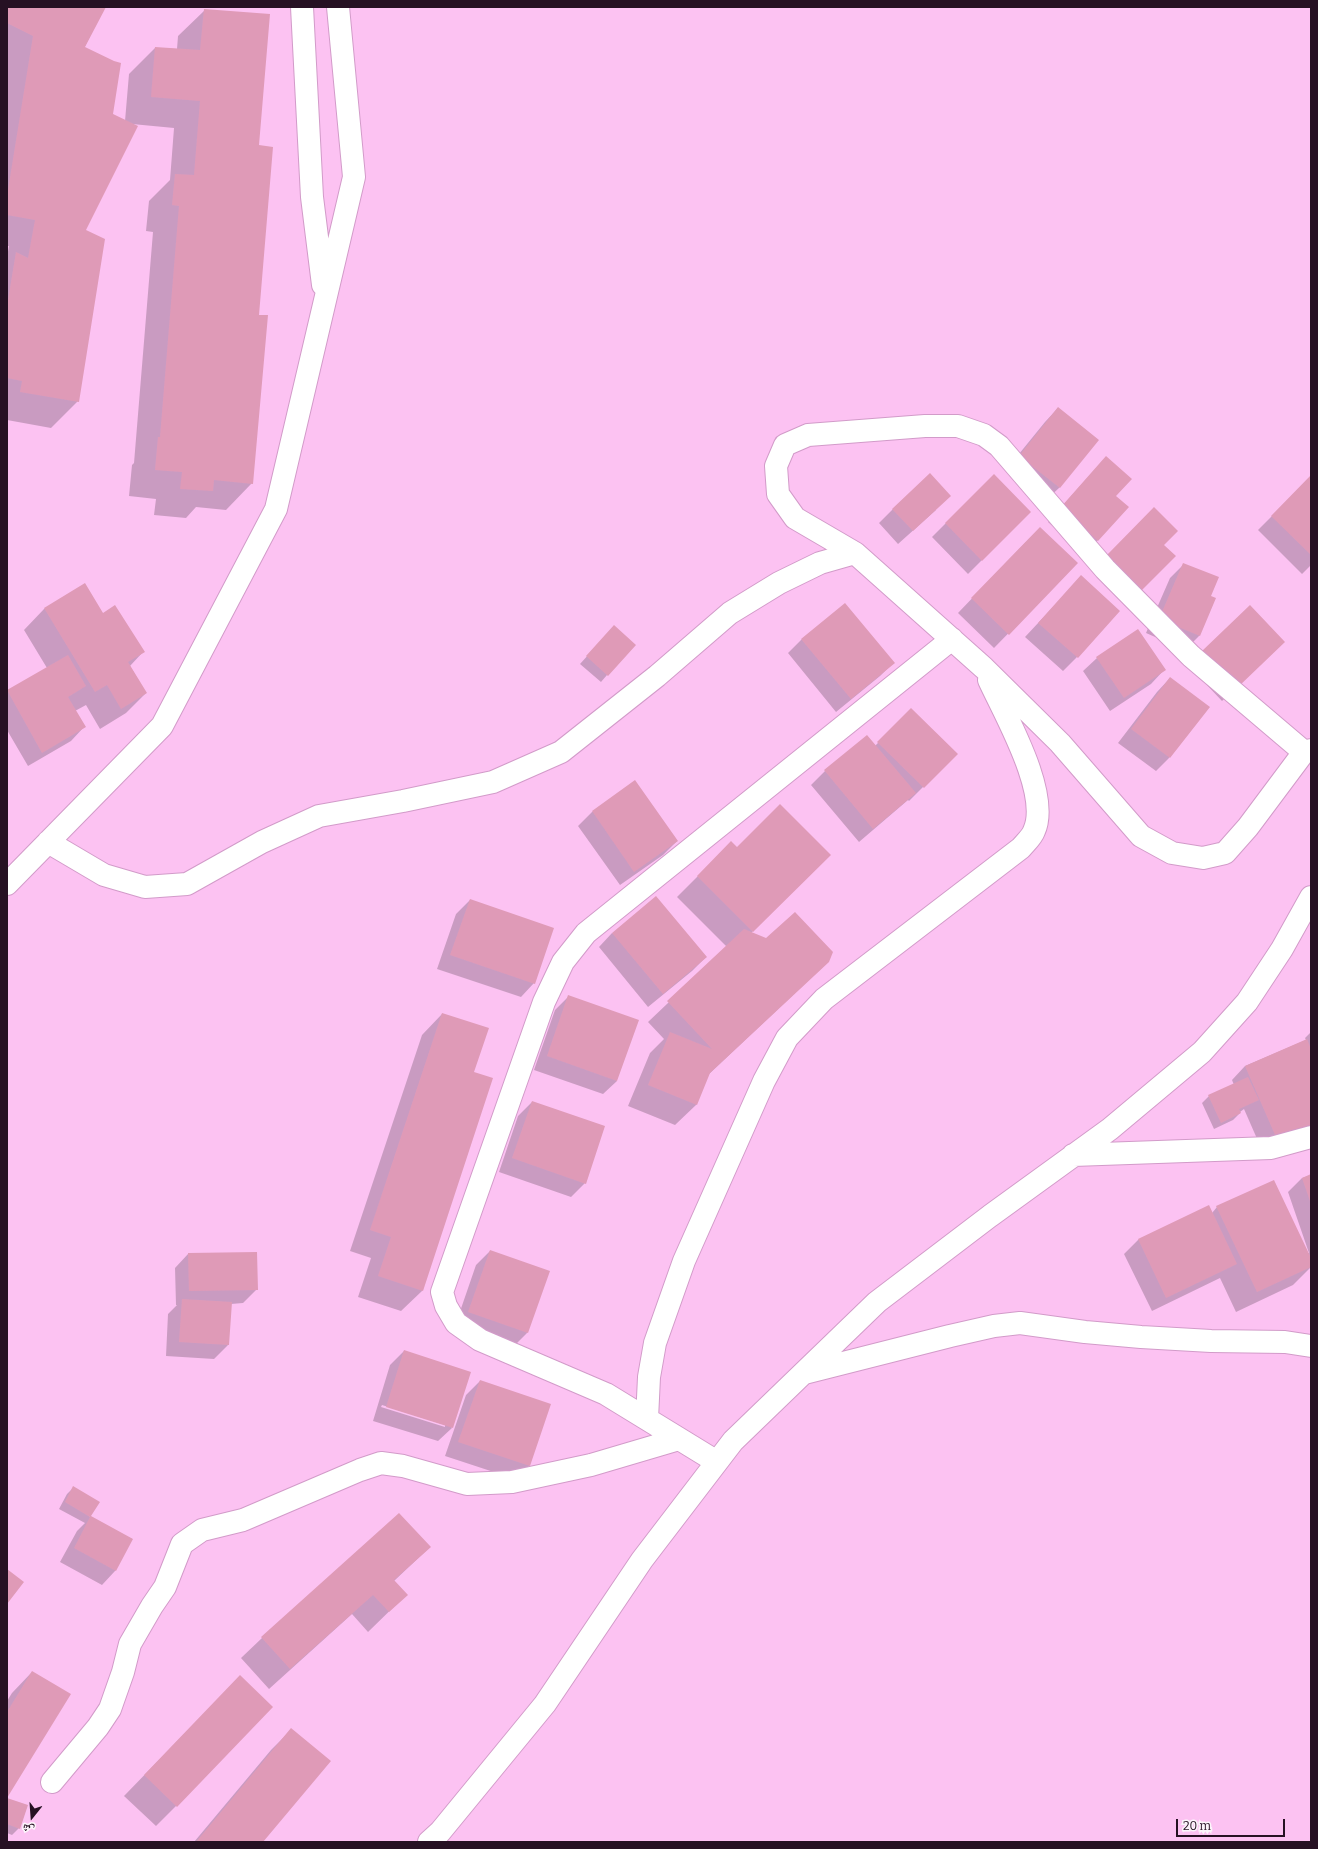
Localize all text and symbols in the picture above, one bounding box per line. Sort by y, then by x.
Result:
north arrow [12,1797,52,1837]
scale bar [1178,1811,1287,1837]
text: 20 m [1183,1819,1211,1833]
text: ش [21,1821,36,1837]

